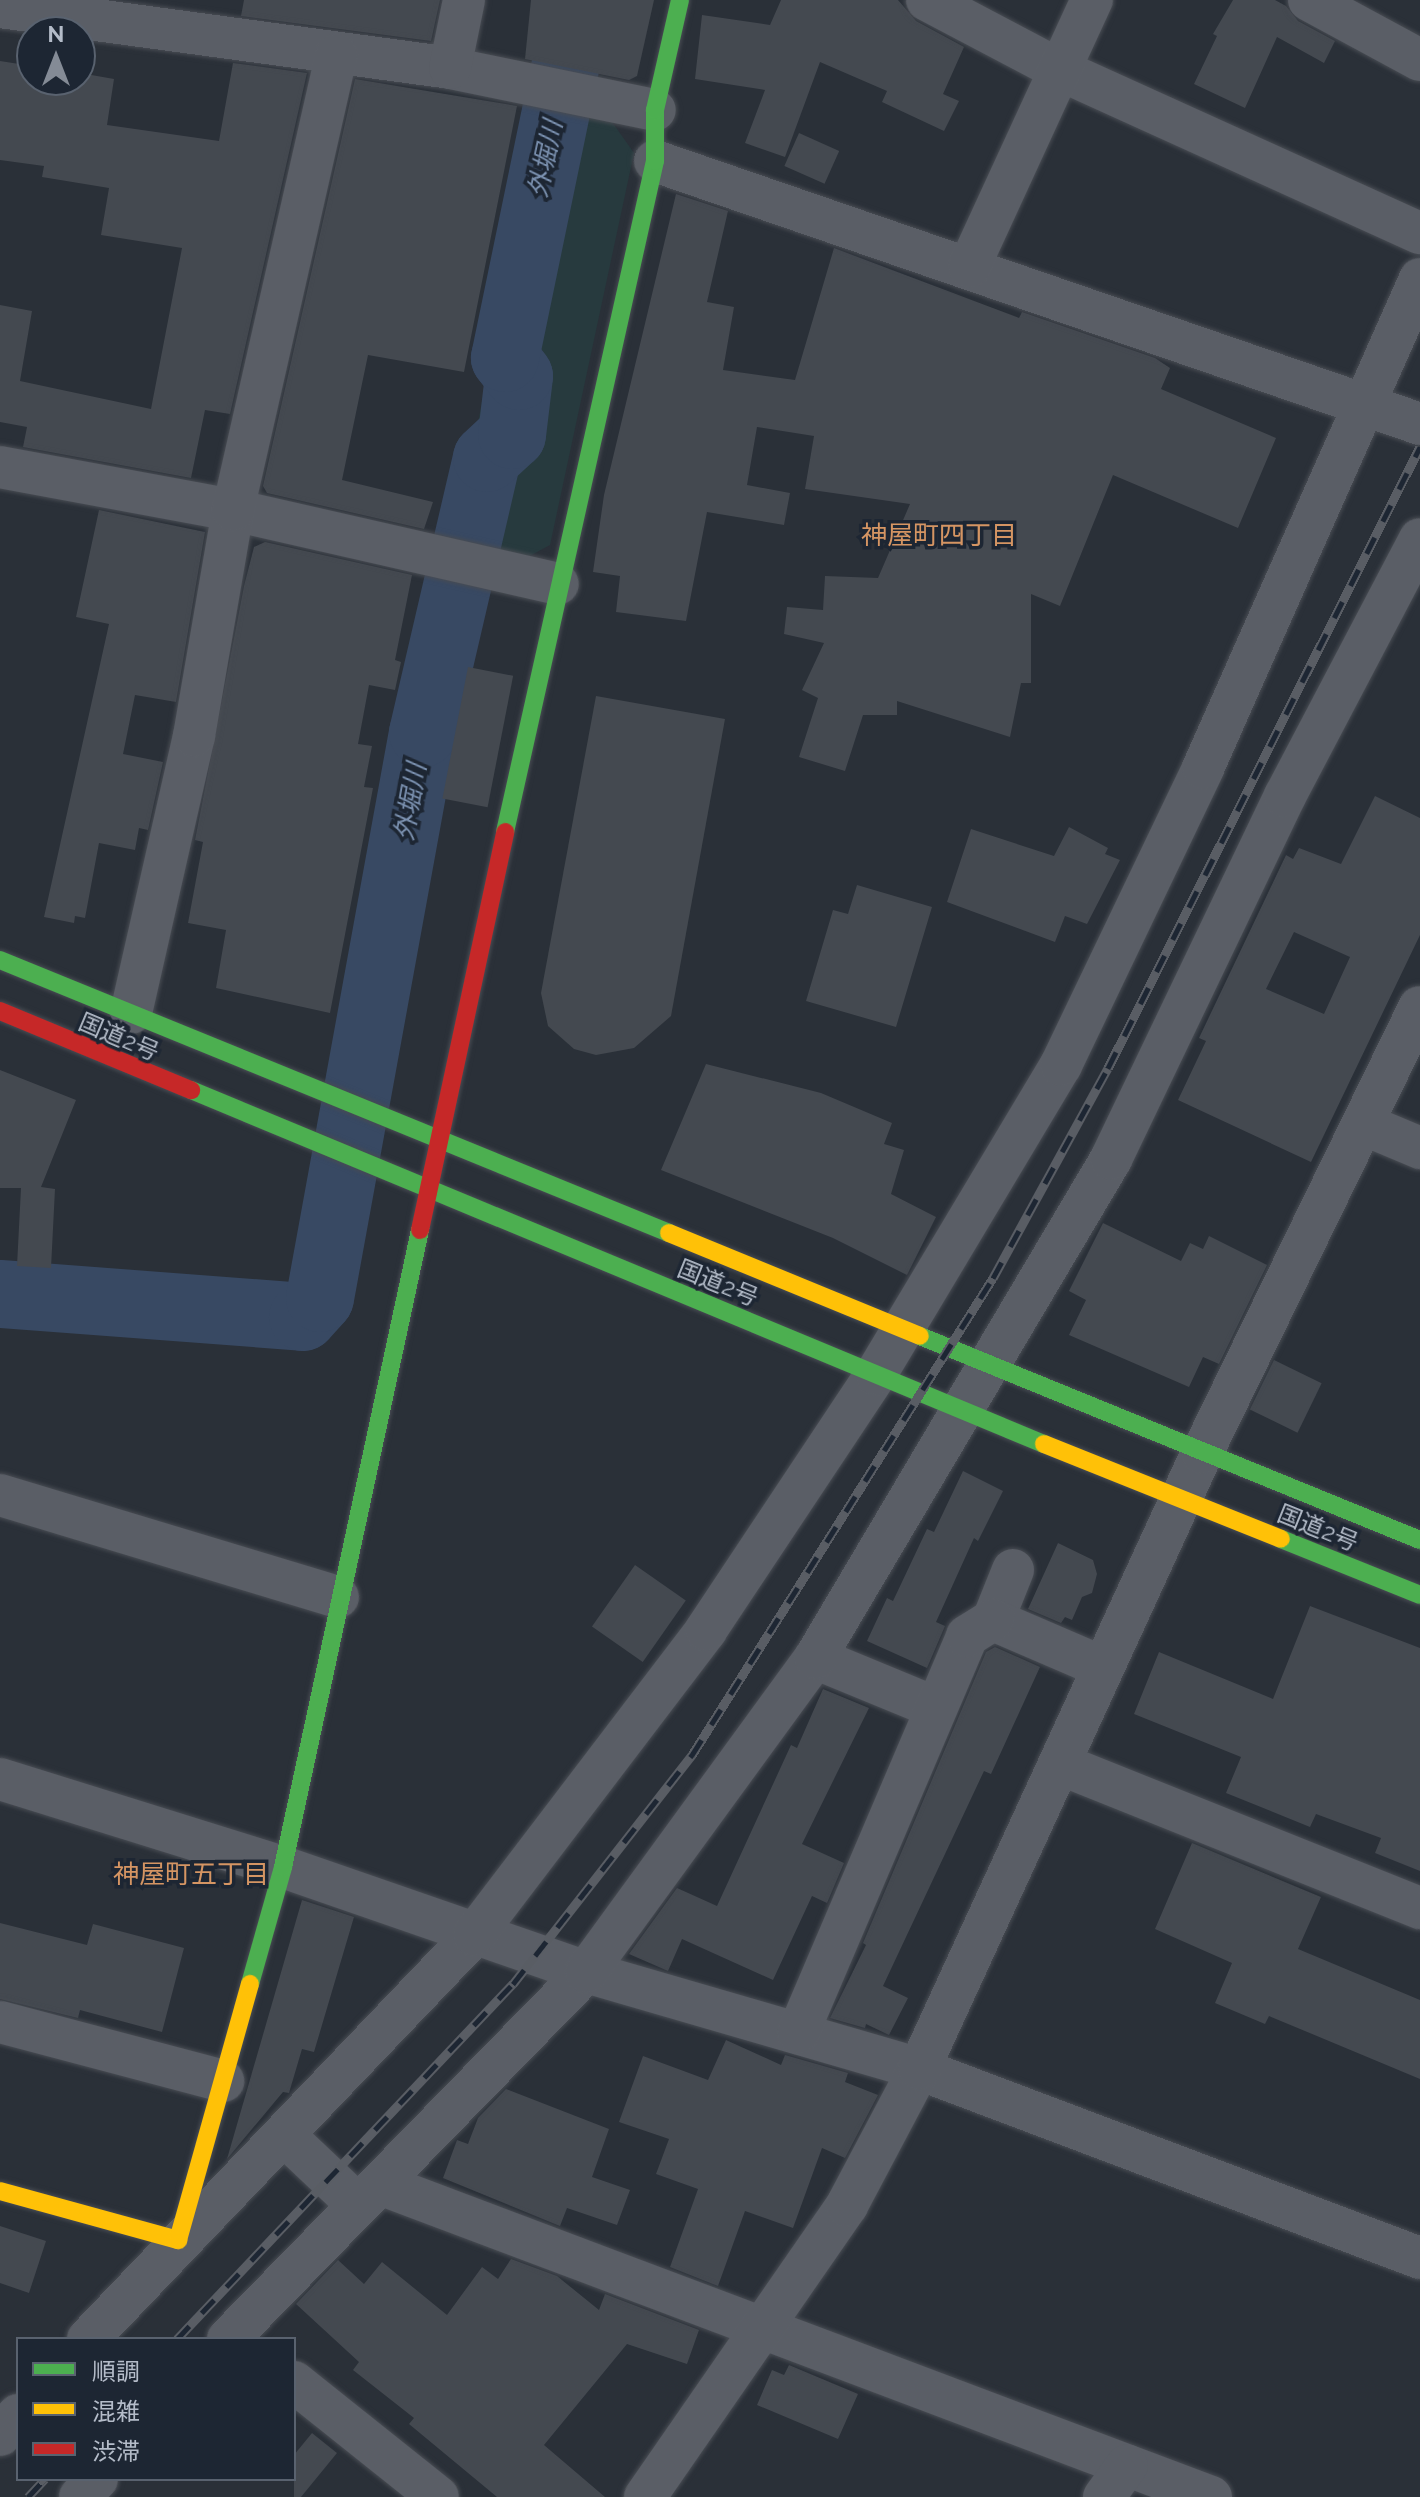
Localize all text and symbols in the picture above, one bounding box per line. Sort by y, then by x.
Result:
north arrow [16,16,96,96]
text: N [48,21,64,47]
water label: 外堀川 [523,118,569,200]
district label: 神屋町四丁目 [861,520,1017,552]
water label: 外堀川 [389,761,433,843]
street label: 国道2号 [74,1007,164,1067]
street label: 国道2号 [673,1254,763,1312]
street label: 国道2号 [1273,1499,1363,1557]
district label: 神屋町五丁目 [113,1859,269,1891]
legend [16,2337,296,2481]
text: 順調 [92,2357,140,2386]
text: 混雑 [92,2397,140,2426]
text: 渋滞 [92,2437,140,2466]

